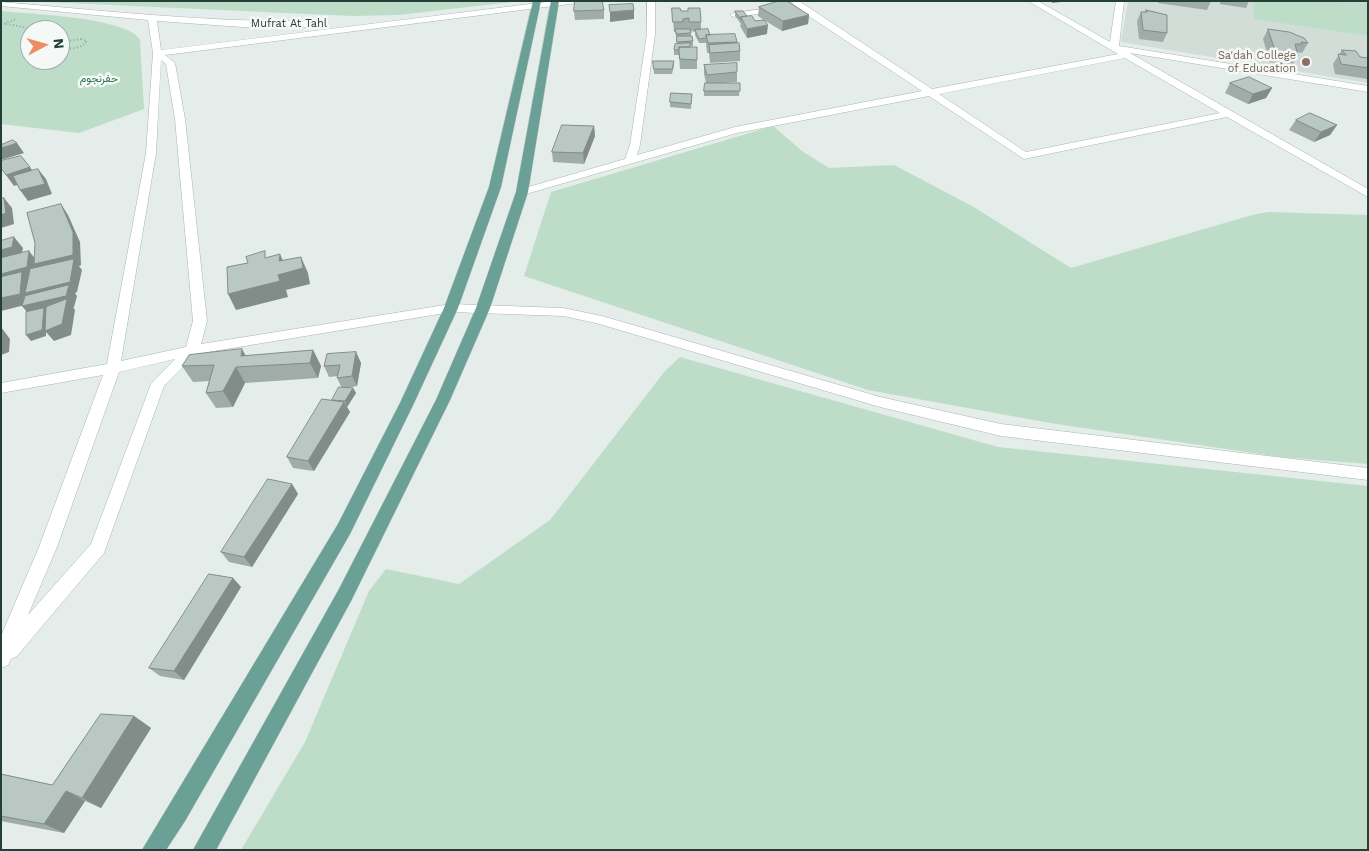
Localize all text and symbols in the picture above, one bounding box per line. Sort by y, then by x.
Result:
street label: Mufrat At Tahl [251,17,327,31]
north arrow [20,20,70,70]
text: N [50,38,67,50]
place label: Sa'dah College of Education [1218,49,1296,75]
marker: Sa'dah College of Education [1300,56,1312,68]
park label: حفرنجوم [80,72,118,86]

